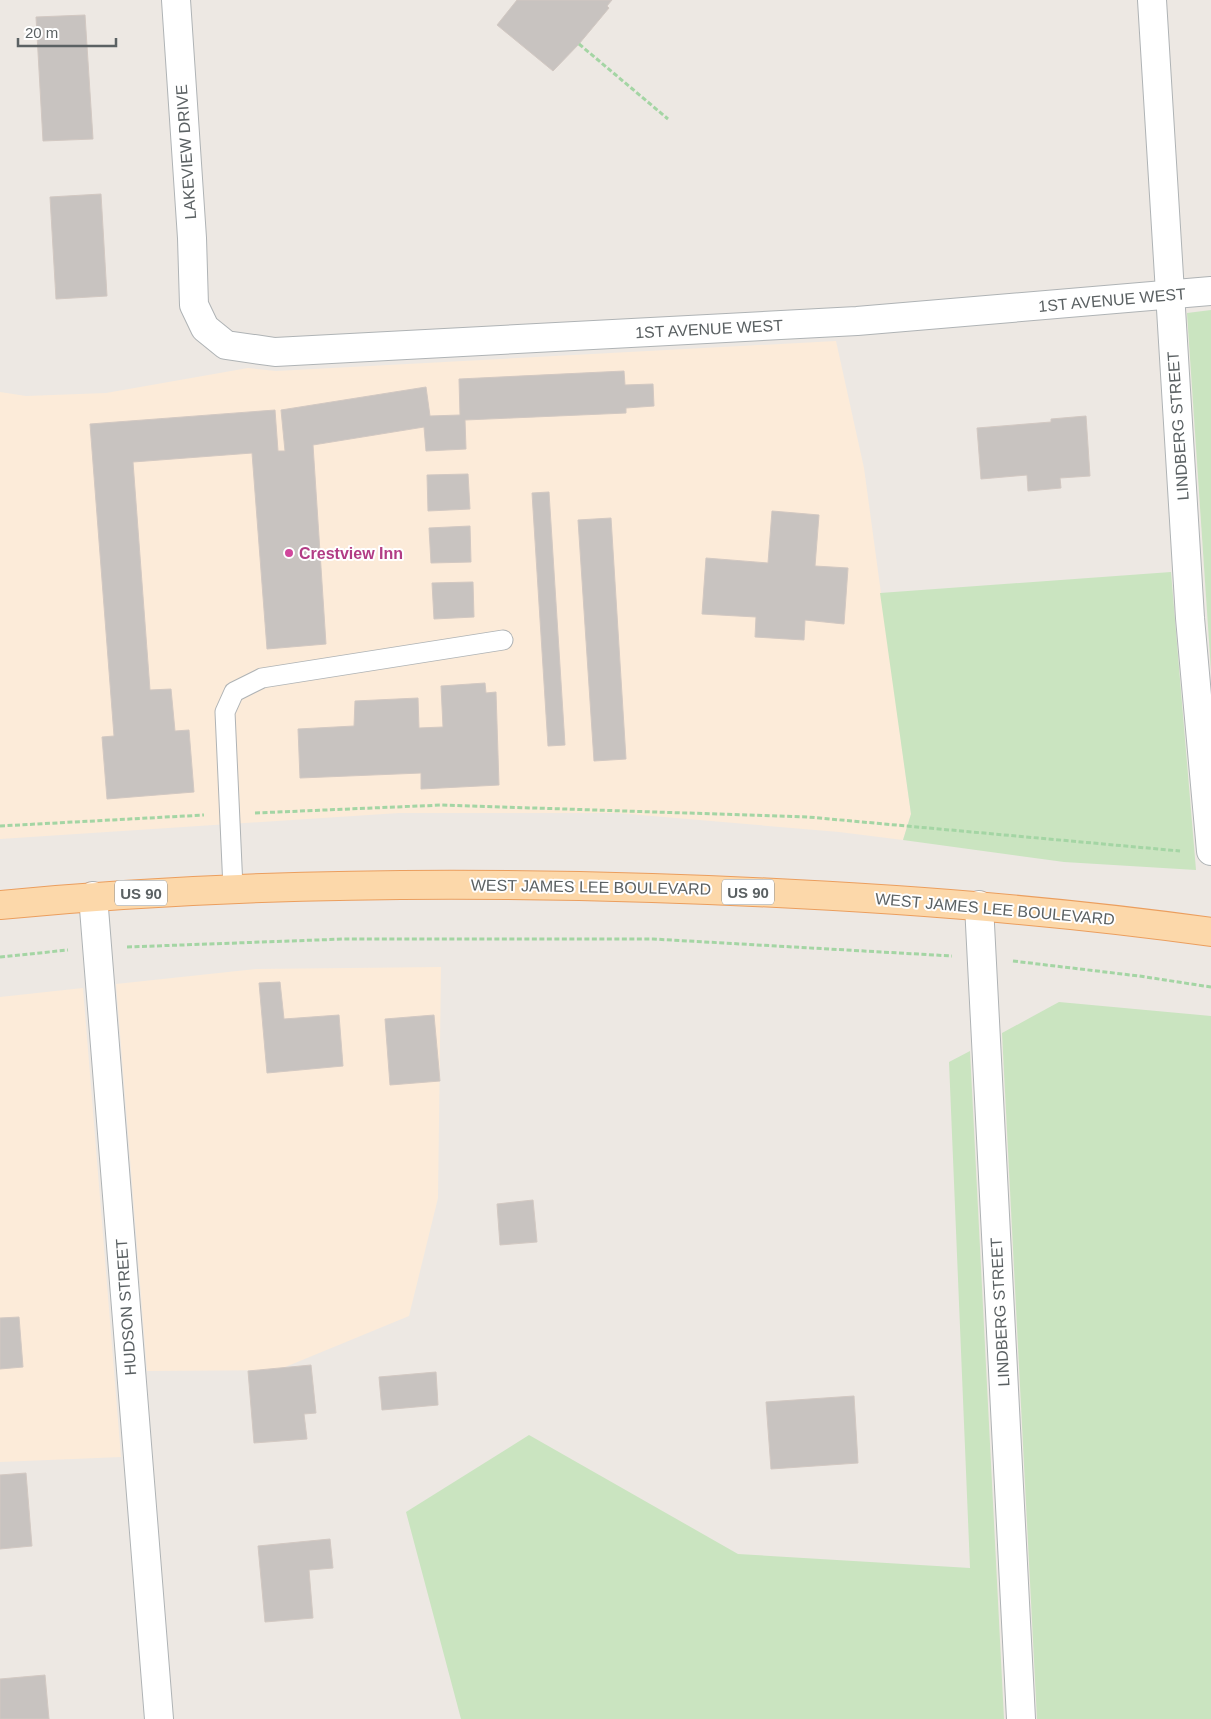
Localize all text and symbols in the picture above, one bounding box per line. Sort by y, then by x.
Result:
scale bar [18,15,115,47]
text: 20 m [25,24,58,41]
street label: LAKEVIEW DRIVE [173,84,199,220]
street label: 1ST AVENUE WEST [1038,285,1187,315]
street label: 1ST AVENUE WEST [635,317,784,341]
street label: LINDBERG STREET [1164,351,1192,501]
place label: Crestview Inn [299,545,403,562]
marker: Crestview Inn [283,547,295,559]
street label: WEST JAMES LEE BOULEVARD [471,876,711,898]
road number: US 90 [115,880,167,906]
road number: US 90 [722,880,774,904]
street label: WEST JAMES LEE BOULEVARD [875,890,1115,928]
street label: LINDBERG STREET [988,1237,1012,1387]
street label: HUDSON STREET [113,1238,139,1376]

